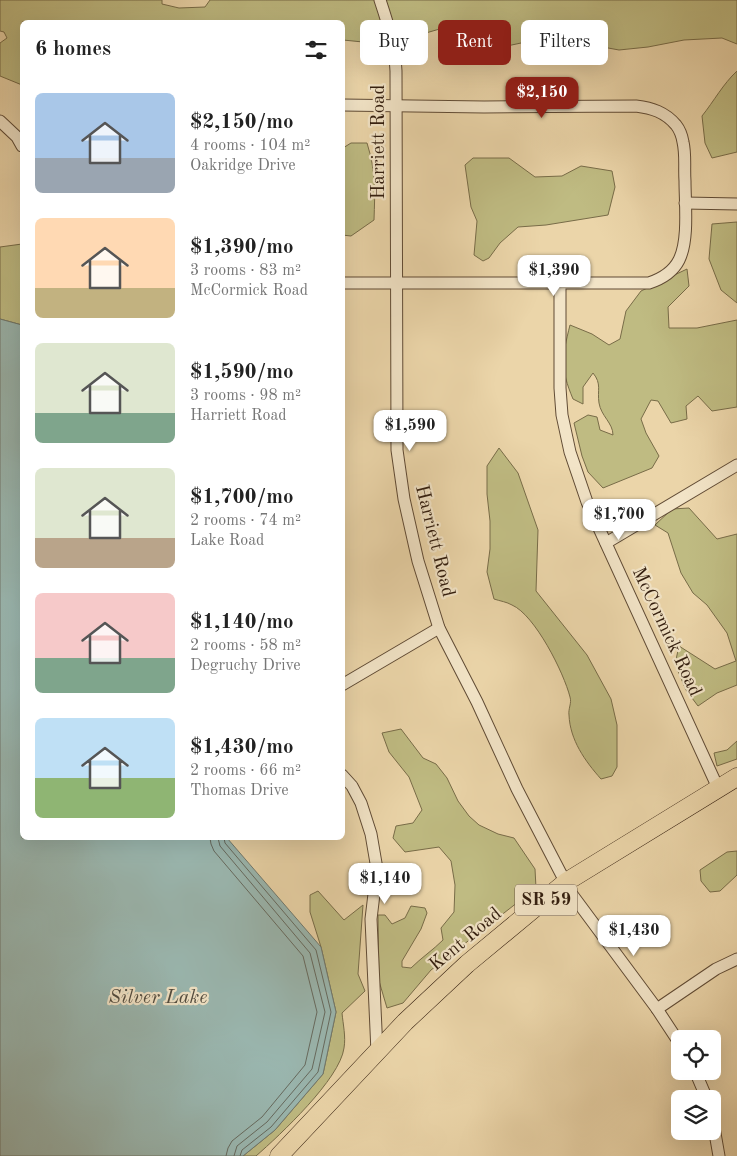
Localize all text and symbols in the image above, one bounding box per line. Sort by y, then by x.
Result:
chip: Buy [360,20,428,65]
chip: Rent [438,20,511,65]
chip: Filters [521,20,608,65]
icon: filters [302,36,330,64]
text: 6 homes [35,39,111,60]
pin: $2,150 [501,76,583,119]
street label: Harriett Road [370,85,389,199]
text: $2,150 [517,85,567,101]
text: $2,150/mo [190,112,294,133]
icon: home [75,113,135,173]
text: 4 rooms · 104 m² [190,138,310,154]
text: Oakridge Drive [190,158,296,174]
text: $1,390/mo [190,237,294,258]
icon: home [75,238,135,298]
pin: $1,390 [513,254,595,297]
text: 3 rooms · 83 m² [190,263,301,279]
text: $1,390 [529,263,579,279]
text: McCormick Road [190,283,308,299]
text: $1,590/mo [190,362,294,383]
icon: home [75,363,135,423]
text: 3 rooms · 98 m² [190,388,301,404]
text: Harriett Road [190,408,287,424]
pin: $1,590 [369,410,451,452]
text: $1,590 [385,418,435,434]
street label: Harriett Road [411,483,457,599]
text: $1,700/mo [190,487,294,508]
icon: home [75,488,135,548]
pin: $1,700 [578,498,660,541]
text: $1,700 [594,507,644,523]
text: 2 rooms · 74 m² [190,513,301,529]
text: Lake Road [190,533,264,549]
street label: McCormick Road [628,564,704,700]
text: $1,140/mo [190,612,294,633]
icon: home [75,613,135,673]
text: 2 rooms · 58 m² [190,638,301,654]
text: Degruchy Drive [190,658,301,674]
text: $1,430/mo [190,737,294,758]
icon: home [75,738,135,798]
text: 2 rooms · 66 m² [190,763,301,779]
text: Thomas Drive [190,783,289,799]
pin: $1,140 [344,862,426,905]
text: $1,140 [360,871,410,887]
road number: SR 59 [515,884,577,916]
street label: Kent Road [426,904,506,975]
pin: $1,430 [593,914,675,957]
text: $1,430 [609,923,659,939]
water label: Silver Lake [108,988,208,1008]
map controls [671,1030,721,1140]
button: locate [671,1030,721,1080]
button: layers [671,1090,721,1140]

